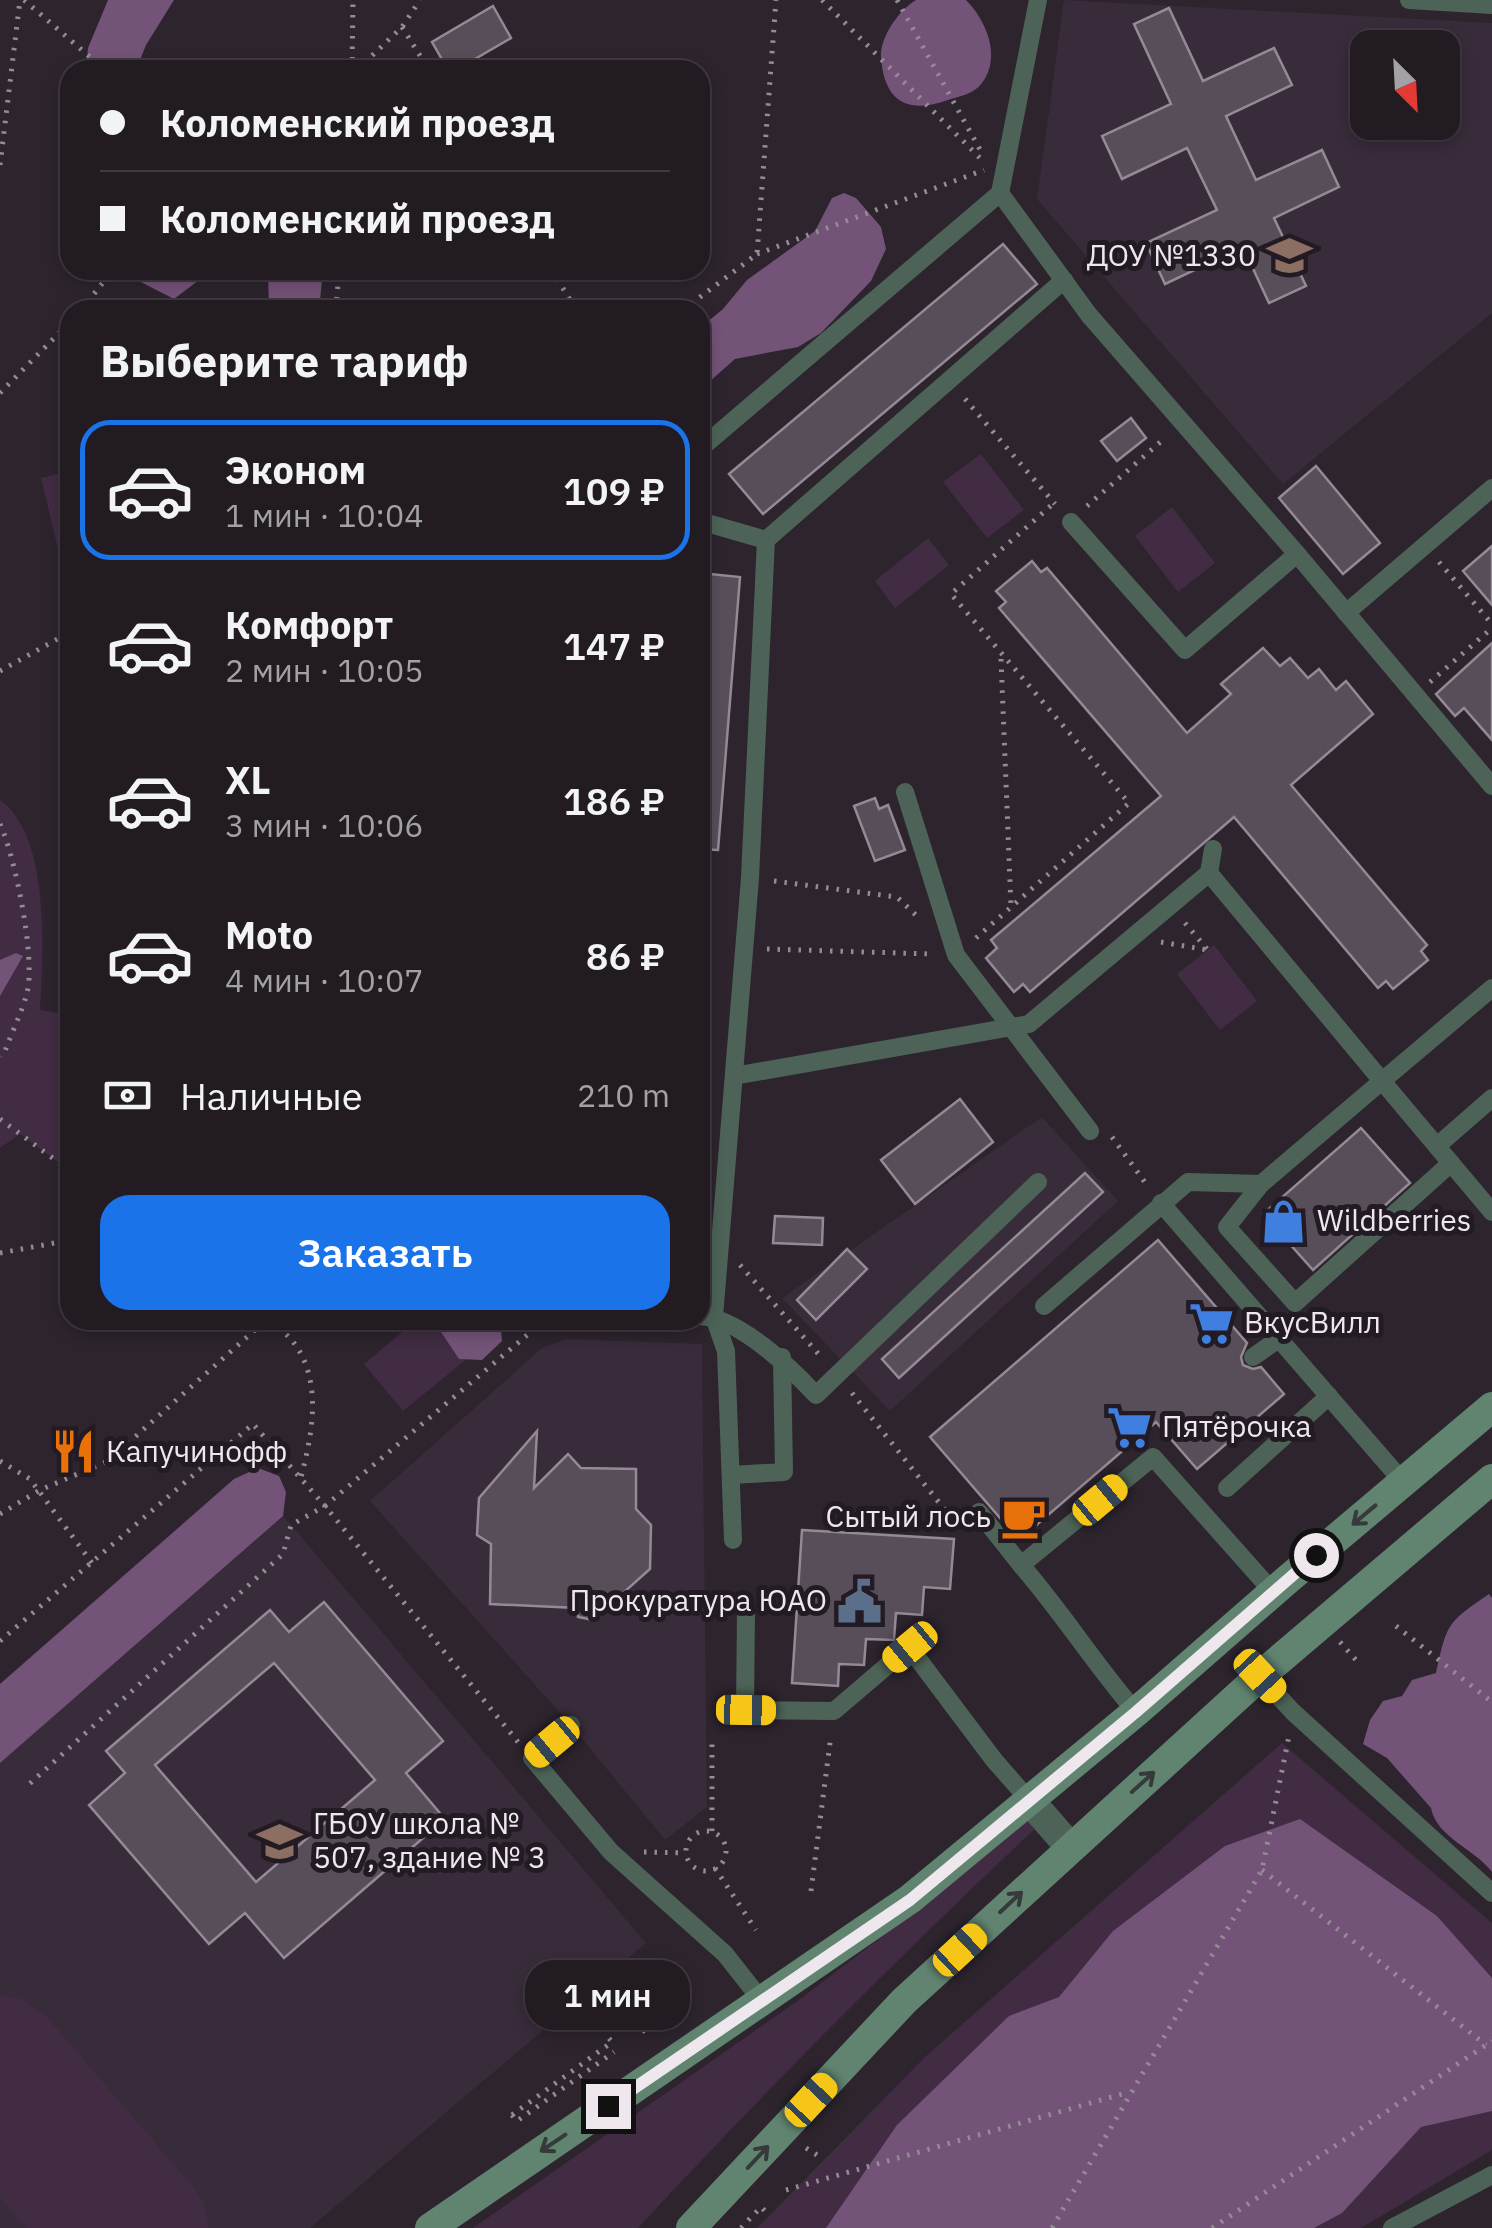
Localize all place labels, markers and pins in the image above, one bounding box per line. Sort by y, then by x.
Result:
school or university icon: ДОУ №1330 [1265,232,1313,280]
place label: ДОУ №1330 [1087,235,1256,274]
shop icon: Wildberries [1260,1197,1308,1245]
place label: Wildberries [1317,1200,1471,1239]
supermarket icon: ВкусВилл [1187,1299,1235,1347]
place label: ВкусВилл [1244,1302,1381,1341]
supermarket icon: Пятёрочка [1105,1403,1153,1451]
place label: Пятёрочка [1162,1406,1312,1445]
restaurant icon: Капучинофф [49,1428,97,1476]
place label: Капучинофф [106,1431,287,1470]
cafe icon: Сытый лось [1000,1493,1048,1541]
place label: Сытый лось [826,1496,991,1535]
public building icon: Прокуратура ЮАО [836,1577,884,1625]
place label: Прокуратура ЮАО [569,1580,827,1619]
place label: ГБОУ школа № 507, здание № 3 [313,1803,546,1876]
school or university icon: ГБОУ школа № 507, здание № 3 [256,1817,304,1865]

